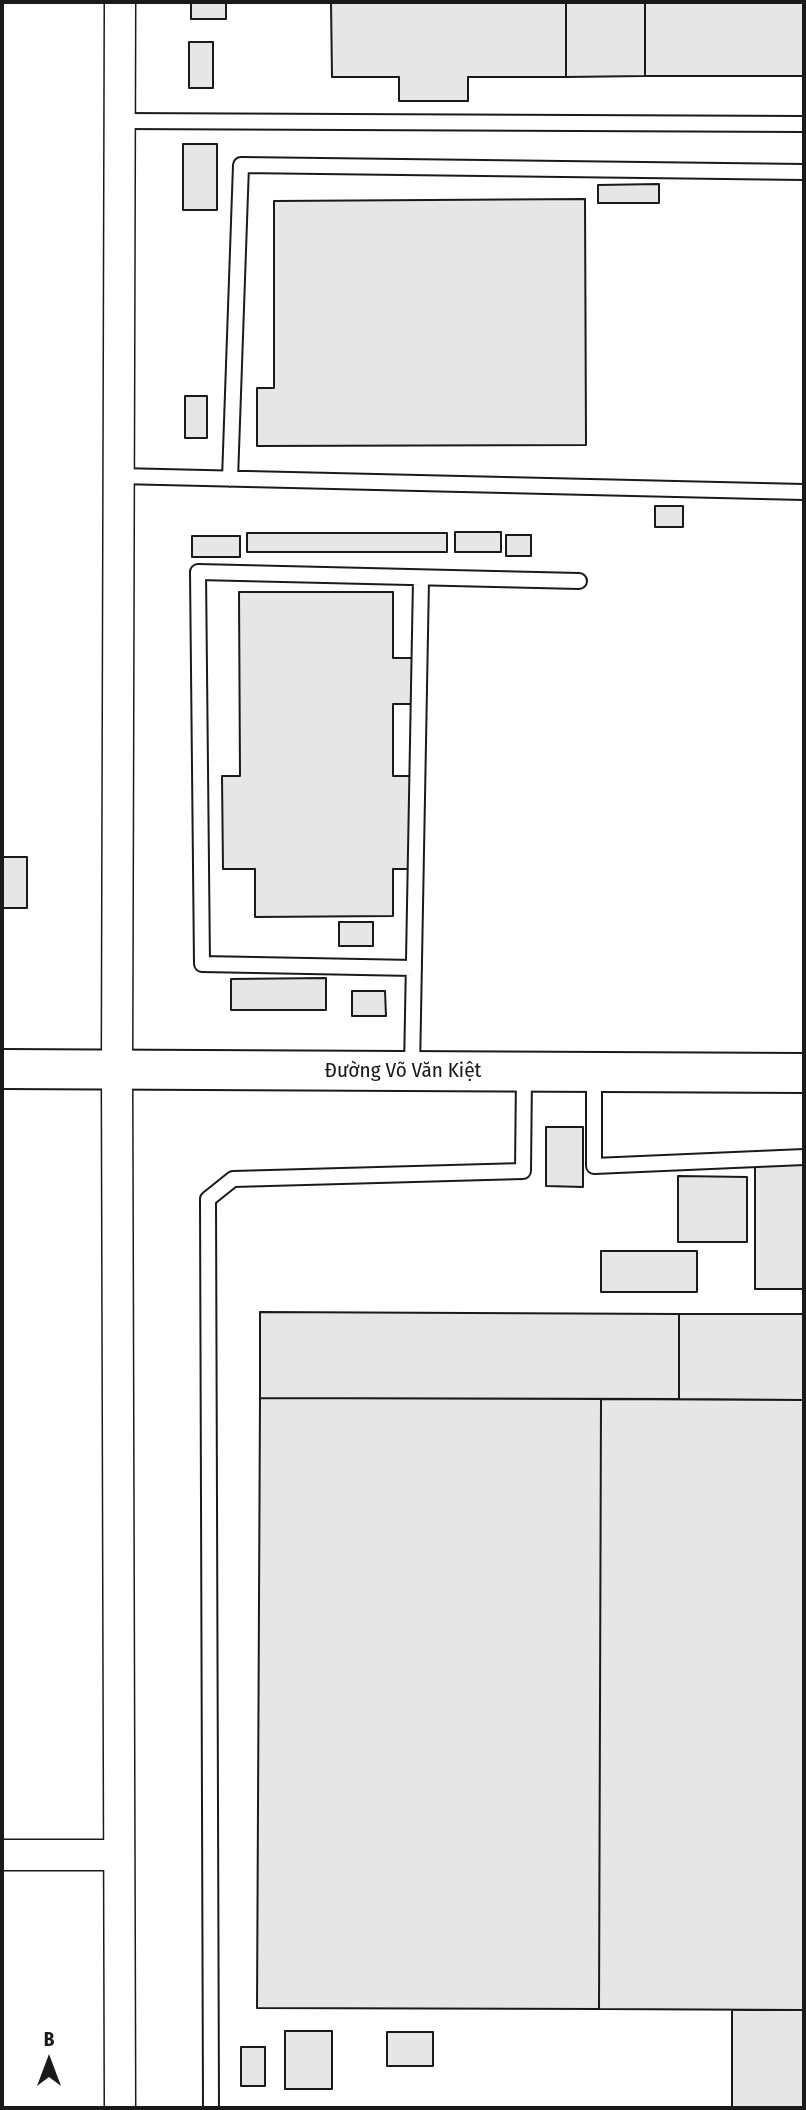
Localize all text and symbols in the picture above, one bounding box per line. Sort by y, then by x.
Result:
street label: Đường Võ Văn Kiệt [325,1058,481,1084]
north arrow [14,2026,84,2096]
text: B [44,2028,54,2051]

